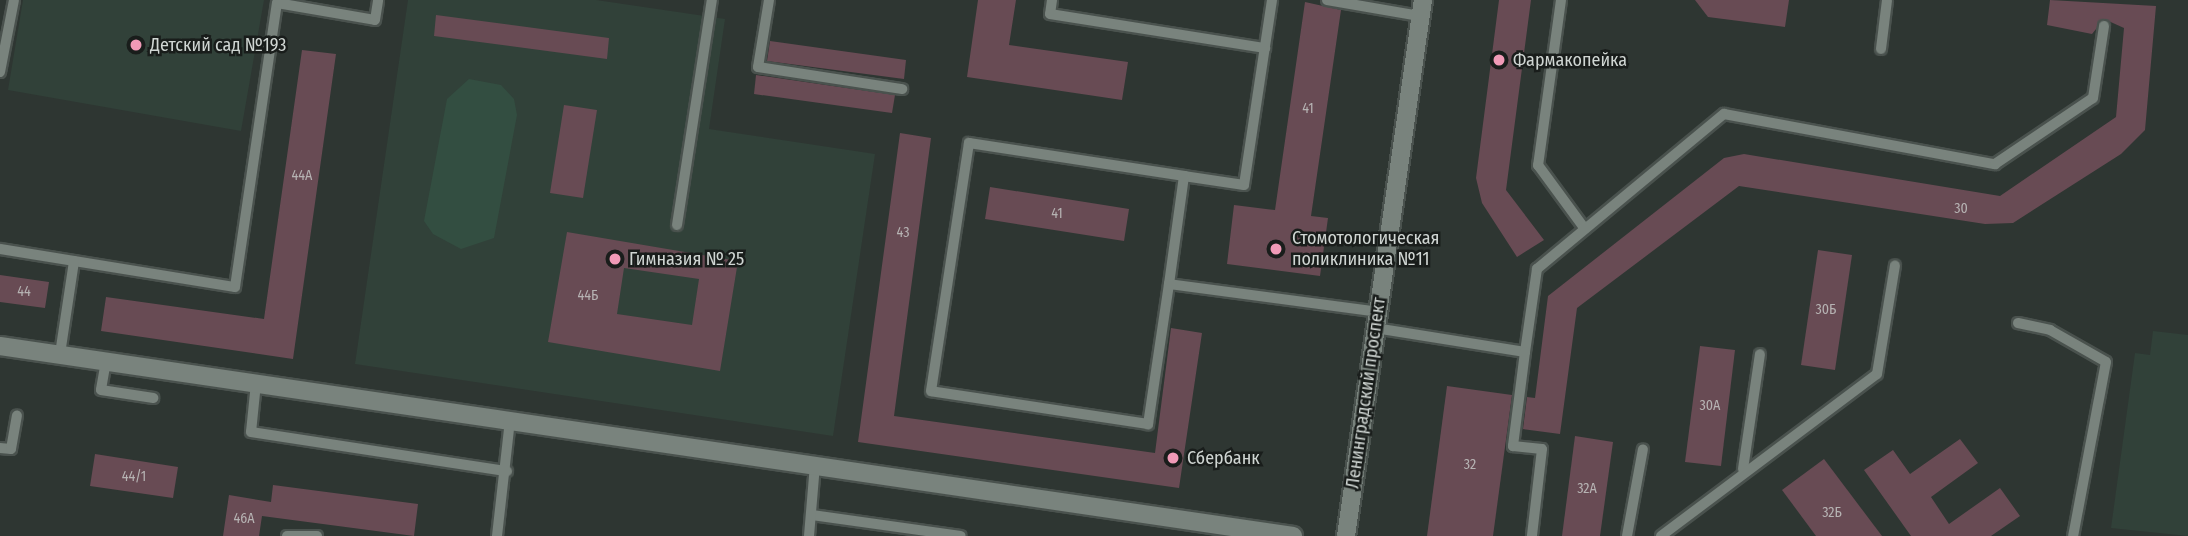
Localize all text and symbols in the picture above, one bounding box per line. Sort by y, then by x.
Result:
place label: Детский сад №193 [150,34,286,56]
marker: Детский сад №193 [128,37,144,53]
place label: Фармакопейка [1513,49,1627,71]
marker: Фармакопейка [1491,52,1507,68]
house number: 41 [1302,101,1314,117]
house number: 44А [292,168,312,184]
house number: 30 [1954,201,1968,217]
house number: 41 [1051,206,1063,222]
house number: 43 [897,225,909,241]
place label: Стомотологическая поликлиника №11 [1292,228,1439,270]
marker: Стомотологическая поликлиника №11 [1266,239,1286,259]
place label: Гимназия № 25 [629,248,744,270]
marker: Гимназия № 25 [607,251,623,267]
house number: 44 [17,284,31,300]
house number: 44Б [578,288,598,304]
street label: Ленинградский проспект [1342,296,1390,490]
house number: 30Б [1816,302,1836,318]
house number: 30А [1700,398,1720,414]
place label: Сбербанк [1187,447,1260,469]
marker: Сбербанк [1165,450,1181,466]
house number: 32 [1464,457,1476,473]
house number: 44/1 [122,469,146,485]
house number: 32А [1577,481,1597,497]
house number: 32Б [1822,505,1842,521]
house number: 46А [233,511,255,527]

